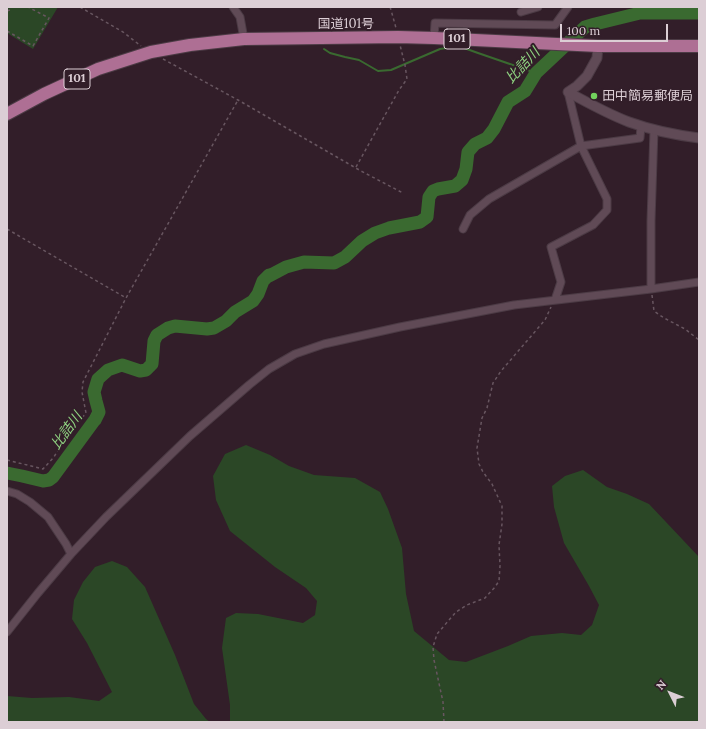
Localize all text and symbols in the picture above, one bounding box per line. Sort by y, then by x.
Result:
street label: 国道101号 [318,16,374,32]
scale bar [562,16,670,42]
text: 100 m [567,23,600,38]
road number: 101 [444,29,470,49]
water label: 比詰川 [503,45,543,87]
road number: 101 [64,69,90,89]
place label: 田中簡易郵便局 [602,88,693,104]
marker: 田中簡易郵便局 [589,91,599,101]
water label: 比詰川 [48,409,86,453]
north arrow [650,673,690,713]
text: N [653,677,669,693]

